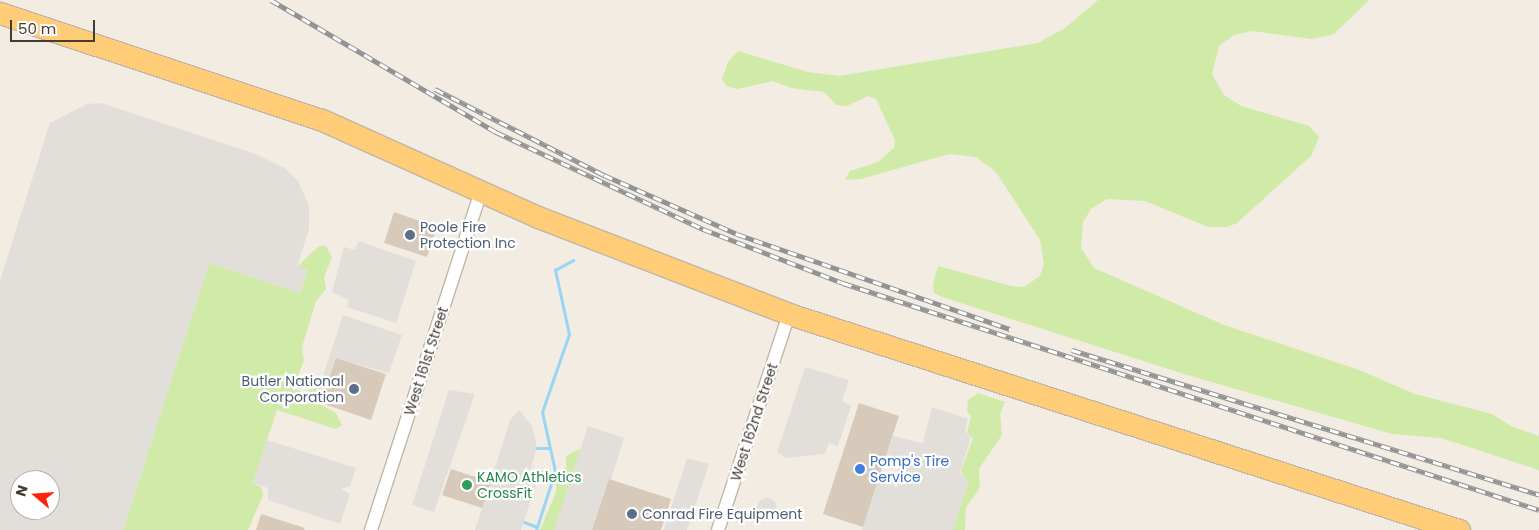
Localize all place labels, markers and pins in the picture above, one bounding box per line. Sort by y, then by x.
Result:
place label: Poole Fire Protection Inc [420,219,516,252]
marker: Poole Fire Protection Inc [404,229,416,241]
place label: Butler National Corporation [242,373,344,406]
marker: Butler National Corporation [348,383,360,395]
place label: Pomp's Tire Service [870,453,949,486]
marker: Pomp's Tire Service [854,463,866,475]
place label: KAMO Athletics CrossFit [477,469,582,502]
marker: KAMO Athletics CrossFit [461,479,473,491]
place label: Conrad Fire Equipment [642,506,802,522]
marker: Conrad Fire Equipment [626,508,638,520]

